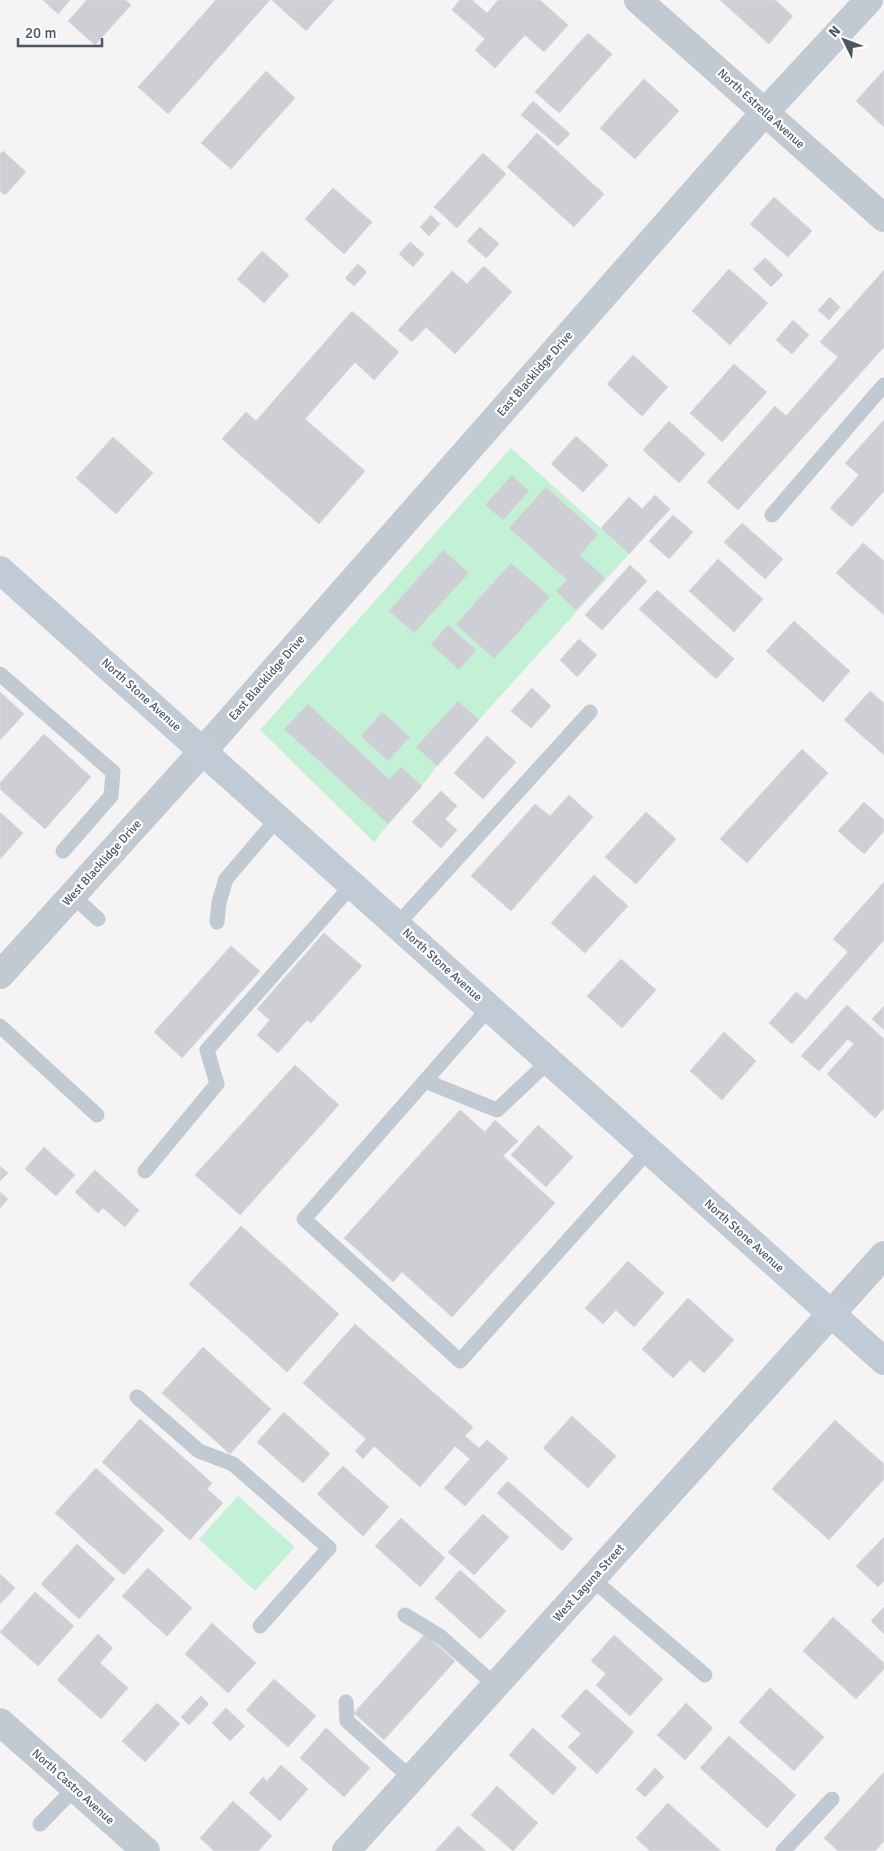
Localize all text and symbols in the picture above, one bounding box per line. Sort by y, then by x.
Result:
scale bar [18,15,101,47]
north arrow [819,15,869,65]
text: N [825,22,844,41]
text: 20 m [25,24,56,42]
street label: North Estrella Avenue [714,66,808,152]
street label: East Blacklidge Drive [494,328,576,420]
street label: East Blacklidge Drive [226,632,308,724]
street label: North Stone Avenue [98,655,184,735]
street label: West Blacklidge Drive [59,817,145,909]
street label: North Stone Avenue [399,925,485,1005]
street label: North Stone Avenue [701,1196,787,1276]
street label: West Laguna Street [550,1541,628,1625]
street label: North Castro Avenue [29,1746,117,1828]

